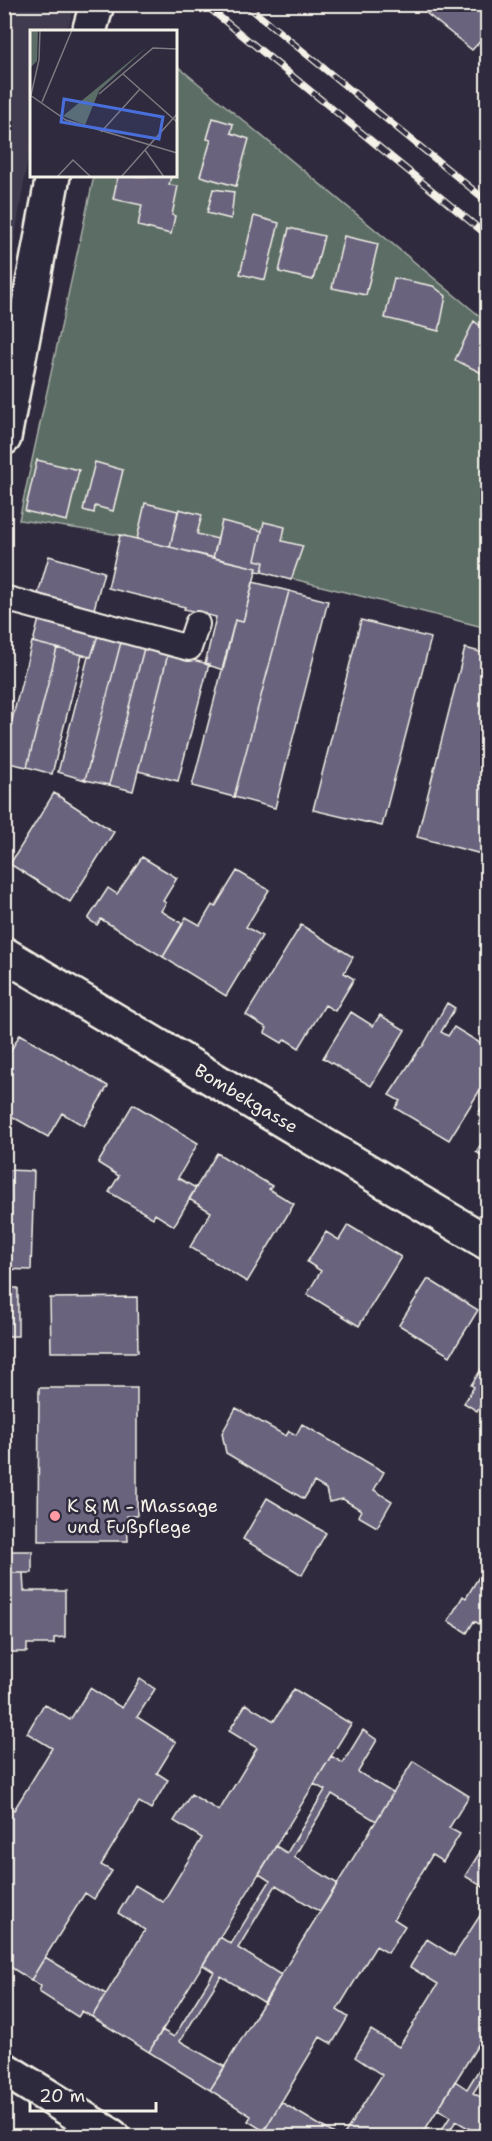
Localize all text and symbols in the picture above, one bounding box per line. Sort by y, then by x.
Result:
inset map [30,30,177,177]
street label: Bombekgasse [190,1058,302,1139]
place label: K & M - Massage und Fußpflege [67,1494,218,1539]
marker: K & M - Massage und Fußpflege [48,1509,62,1523]
scale bar [30,2075,156,2113]
text: 20 m [39,2084,85,2108]

